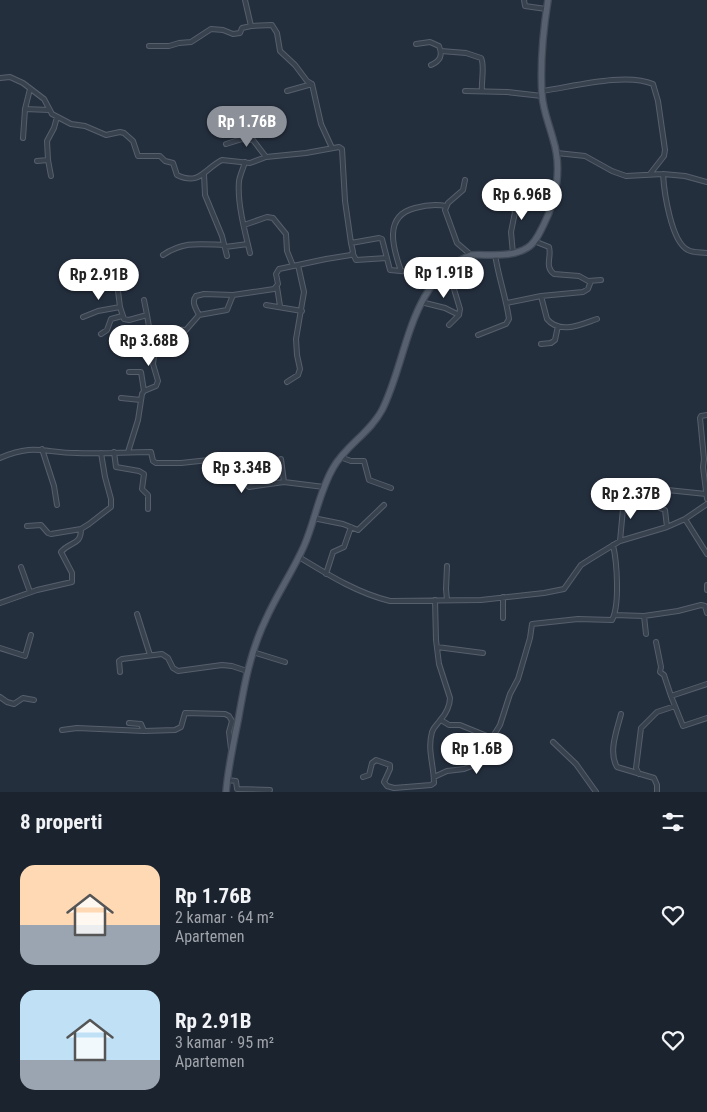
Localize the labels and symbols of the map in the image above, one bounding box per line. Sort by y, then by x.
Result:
pin: Rp 1.76B [195,106,299,148]
pin: Rp 6.96B [470,178,574,221]
pin: Rp 1.91B [392,256,496,299]
pin: Rp 2.91B [47,258,151,301]
pin: Rp 3.68B [97,324,201,367]
pin: Rp 3.34B [190,452,294,494]
pin: Rp 2.37B [579,478,683,520]
pin: Rp 1.6B [431,732,523,775]

